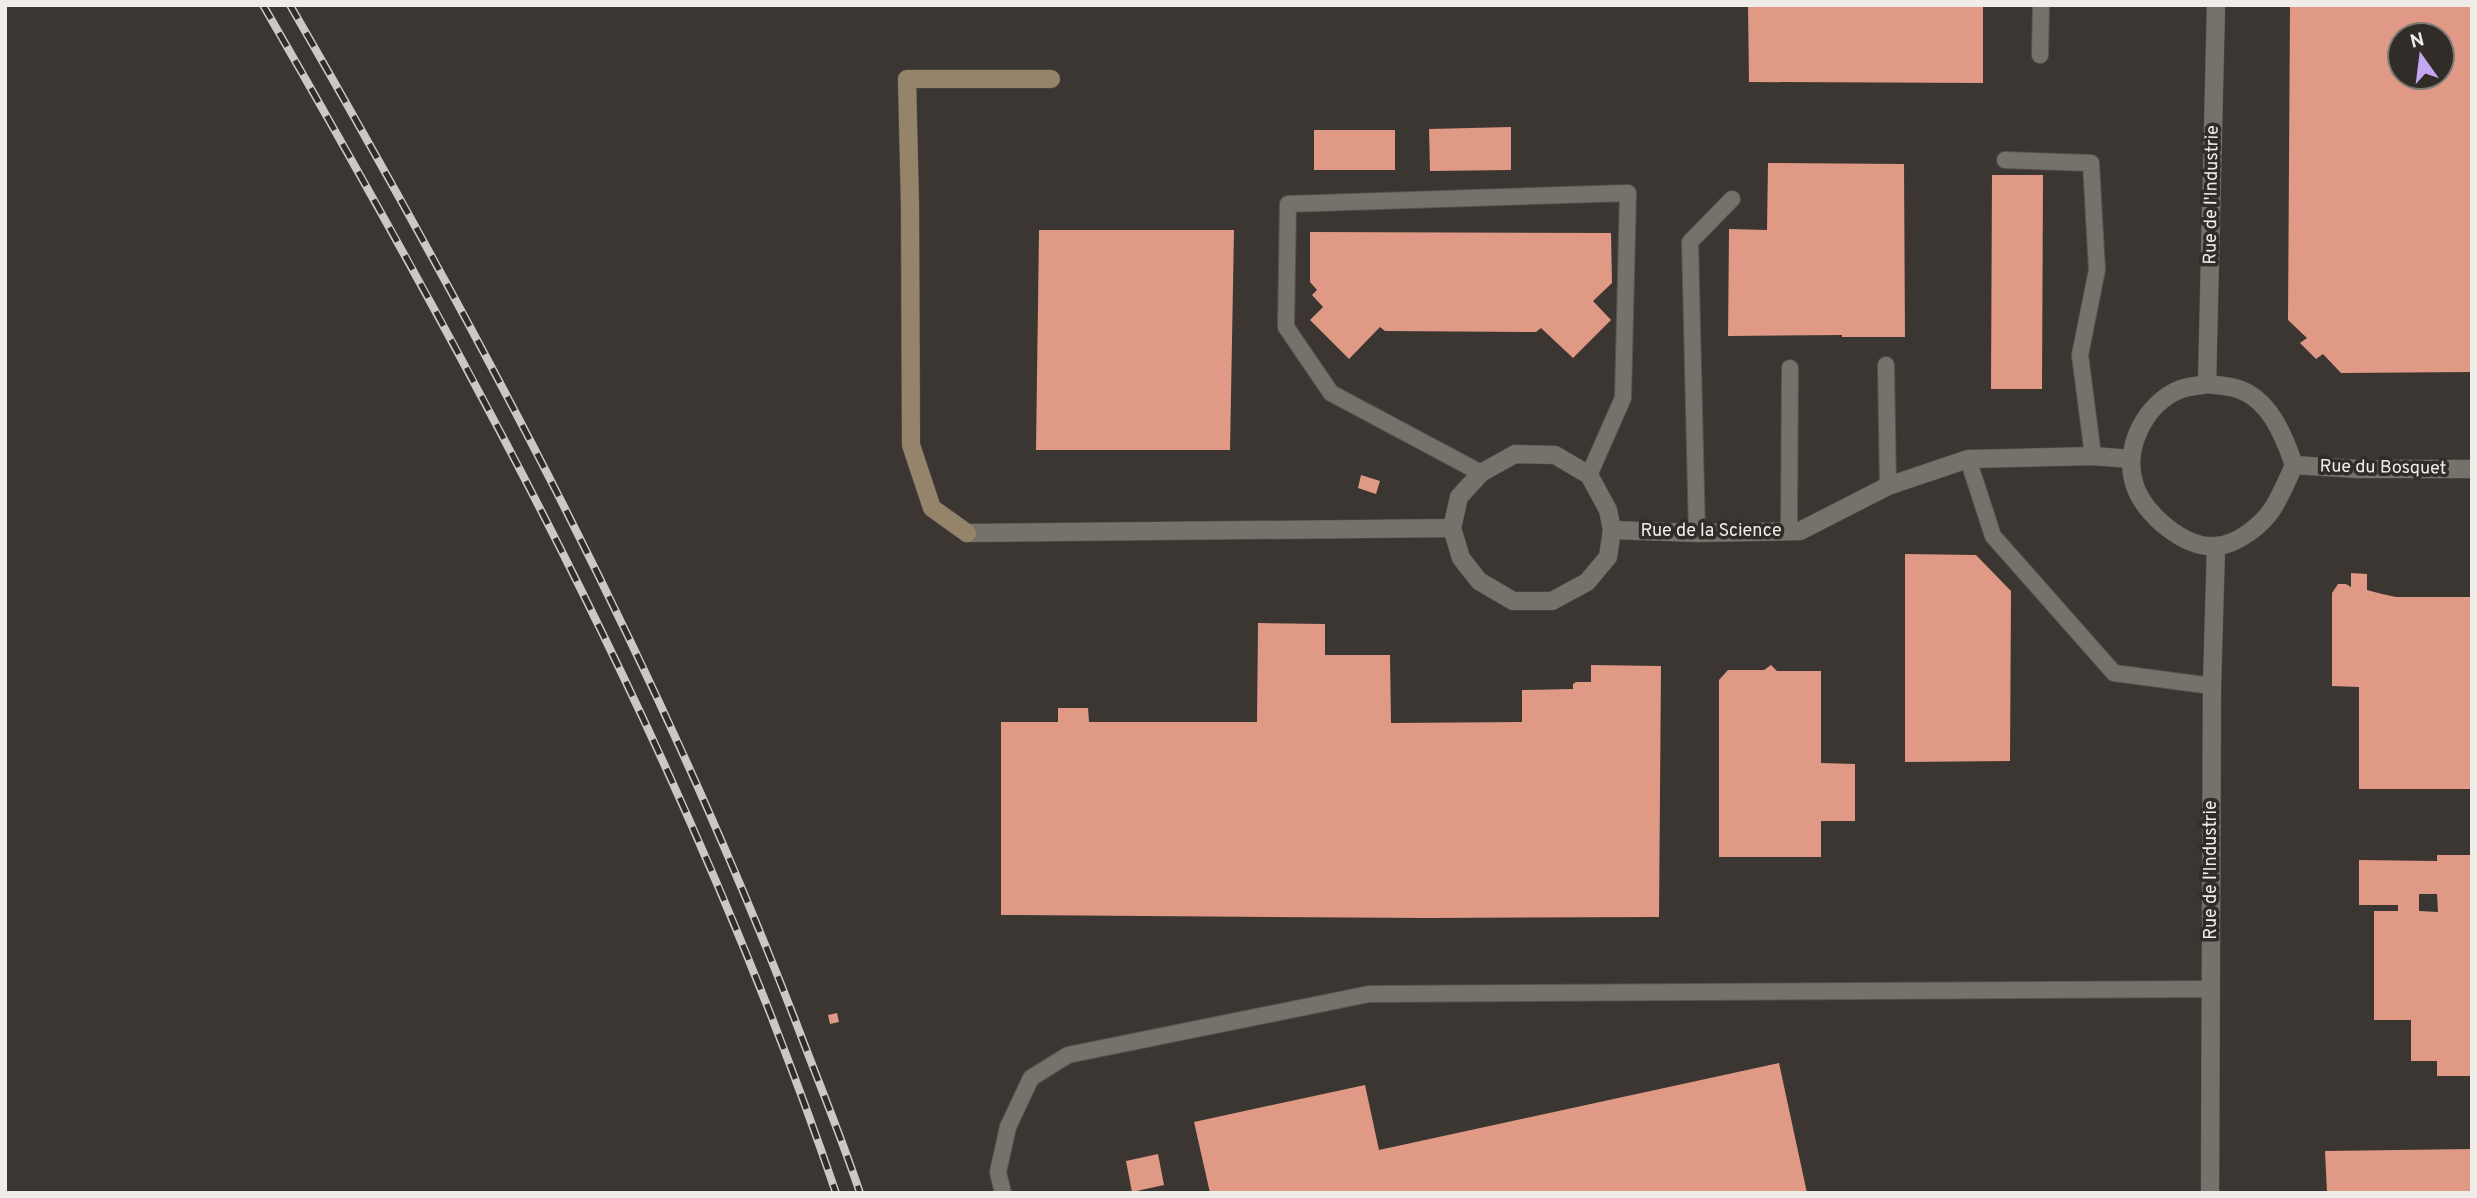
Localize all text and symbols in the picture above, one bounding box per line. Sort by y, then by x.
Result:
north arrow [2386,21,2456,91]
text: N [2408,28,2427,55]
street label: Rue de l'Industrie [2199,125,2225,265]
street label: Rue du Bosquet [2319,455,2447,481]
street label: Rue de la Science [1640,520,1782,543]
street label: Rue de l'Industrie [2200,800,2223,940]

